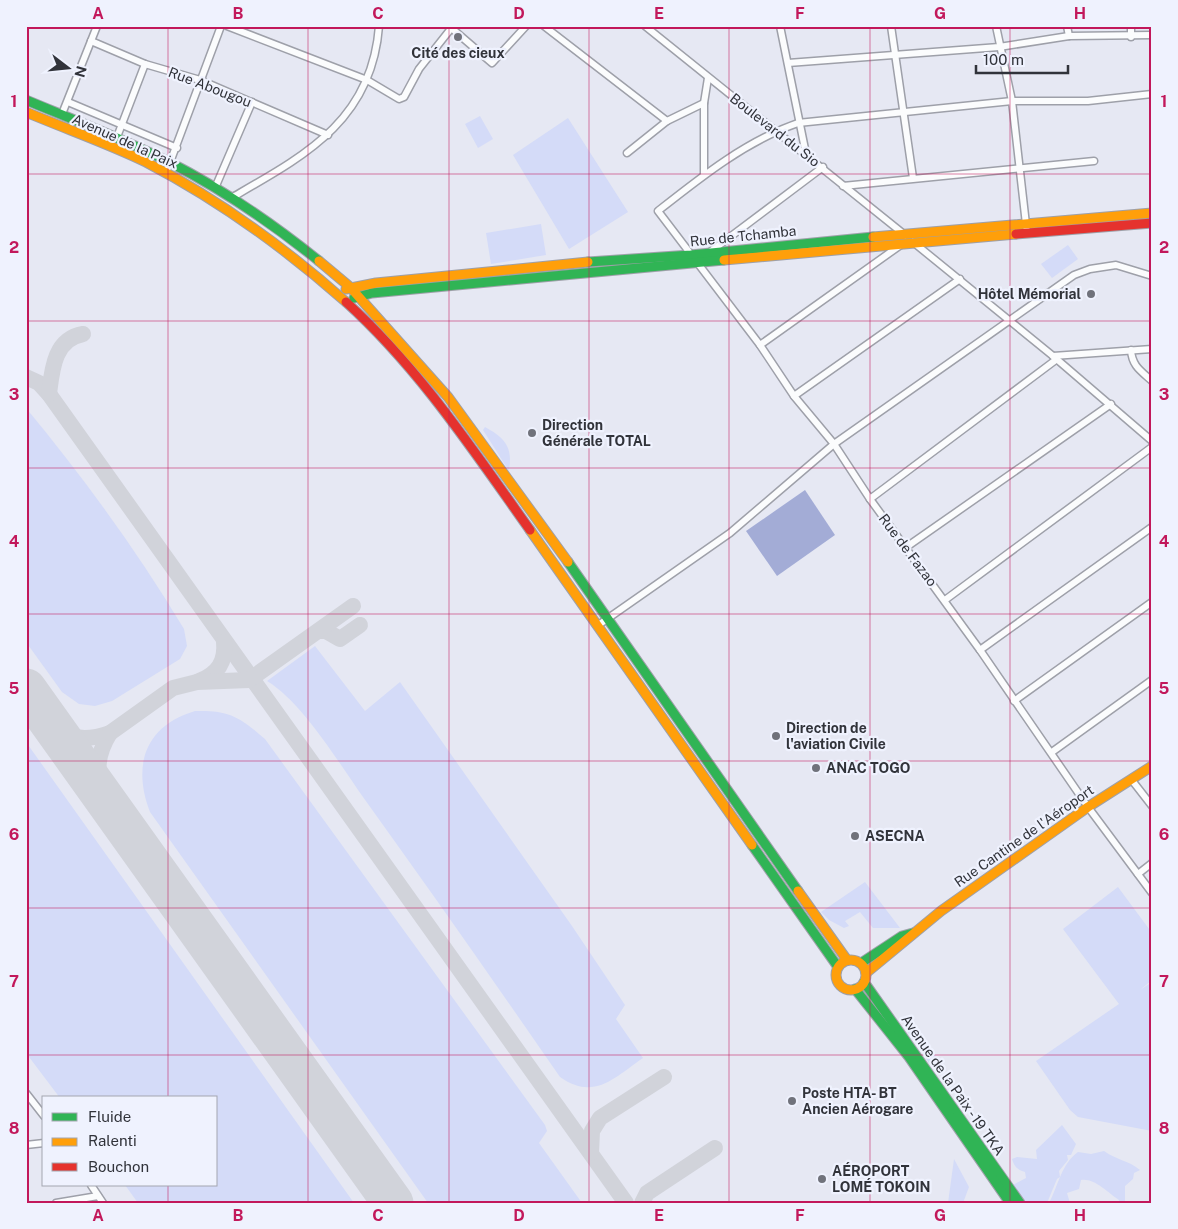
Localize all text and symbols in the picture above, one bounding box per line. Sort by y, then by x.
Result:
text: A [92,4,104,23]
text: B [233,4,244,23]
text: C [372,4,384,23]
text: D [513,4,525,23]
text: E [654,4,664,23]
text: F [795,4,805,23]
text: G [934,4,946,23]
text: H [1074,4,1086,23]
marker: Cité des cieux [452,31,464,43]
north arrow [42,42,92,92]
scale bar [976,42,1068,74]
place label: Cité des cieux [411,45,505,61]
text: 100 m [983,51,1024,68]
text: N [71,64,90,79]
street label: Rue Abougou [166,64,254,110]
street label: Boulevard du Sio [727,90,823,170]
text: 1 [11,92,17,111]
text: 1 [1161,92,1167,111]
street label: Avenue de la Paix [70,111,180,172]
street label: Rue de Tchamba [689,222,797,250]
text: 2 [9,238,19,257]
text: 2 [1159,238,1169,257]
place label: Hôtel Mémorial [978,286,1081,302]
marker: Hôtel Mémorial [1085,288,1097,300]
text: 3 [9,385,19,404]
text: 3 [1159,385,1169,404]
place label: Direction Générale TOTAL [542,417,651,449]
marker: Direction Générale TOTAL [526,427,538,439]
street label: Rue de Fazao [876,511,940,589]
text: 4 [9,532,20,551]
text: 4 [1159,532,1170,551]
text: 5 [9,679,20,698]
text: 5 [1159,679,1170,698]
place label: Direction de l'aviation Civile [786,720,886,752]
marker: Direction de l'aviation Civile [770,730,782,742]
place label: ANAC TOGO [826,760,910,776]
marker: ANAC TOGO [810,762,822,774]
street label: Rue Cantine de l'Aéroport [951,782,1097,890]
text: 6 [9,825,19,844]
text: 6 [1159,825,1169,844]
place label: ASECNA [865,828,925,844]
marker: ASECNA [849,830,861,842]
text: 7 [9,972,19,991]
text: 7 [1159,972,1169,991]
street label: Avenue de la Paix - 19 TKA [898,1012,1008,1158]
place label: Poste HTA- BT Ancien Aérogare [802,1085,913,1117]
marker: Poste HTA- BT Ancien Aérogare [786,1095,798,1107]
legend [42,1096,218,1186]
text: Fluide [88,1108,131,1125]
text: 8 [9,1119,20,1138]
text: 8 [1159,1119,1170,1138]
text: Ralenti [88,1132,137,1149]
text: Bouchon [88,1158,149,1175]
place label: AÉROPORT LOMÉ TOKOIN [832,1162,931,1195]
marker: AÉROPORT LOMÉ TOKOIN [816,1173,828,1185]
text: A [92,1206,104,1225]
text: B [233,1206,244,1225]
text: C [372,1206,384,1225]
text: D [513,1206,525,1225]
text: E [654,1206,664,1225]
text: F [795,1206,805,1225]
text: G [934,1206,946,1225]
text: H [1074,1206,1086,1225]

